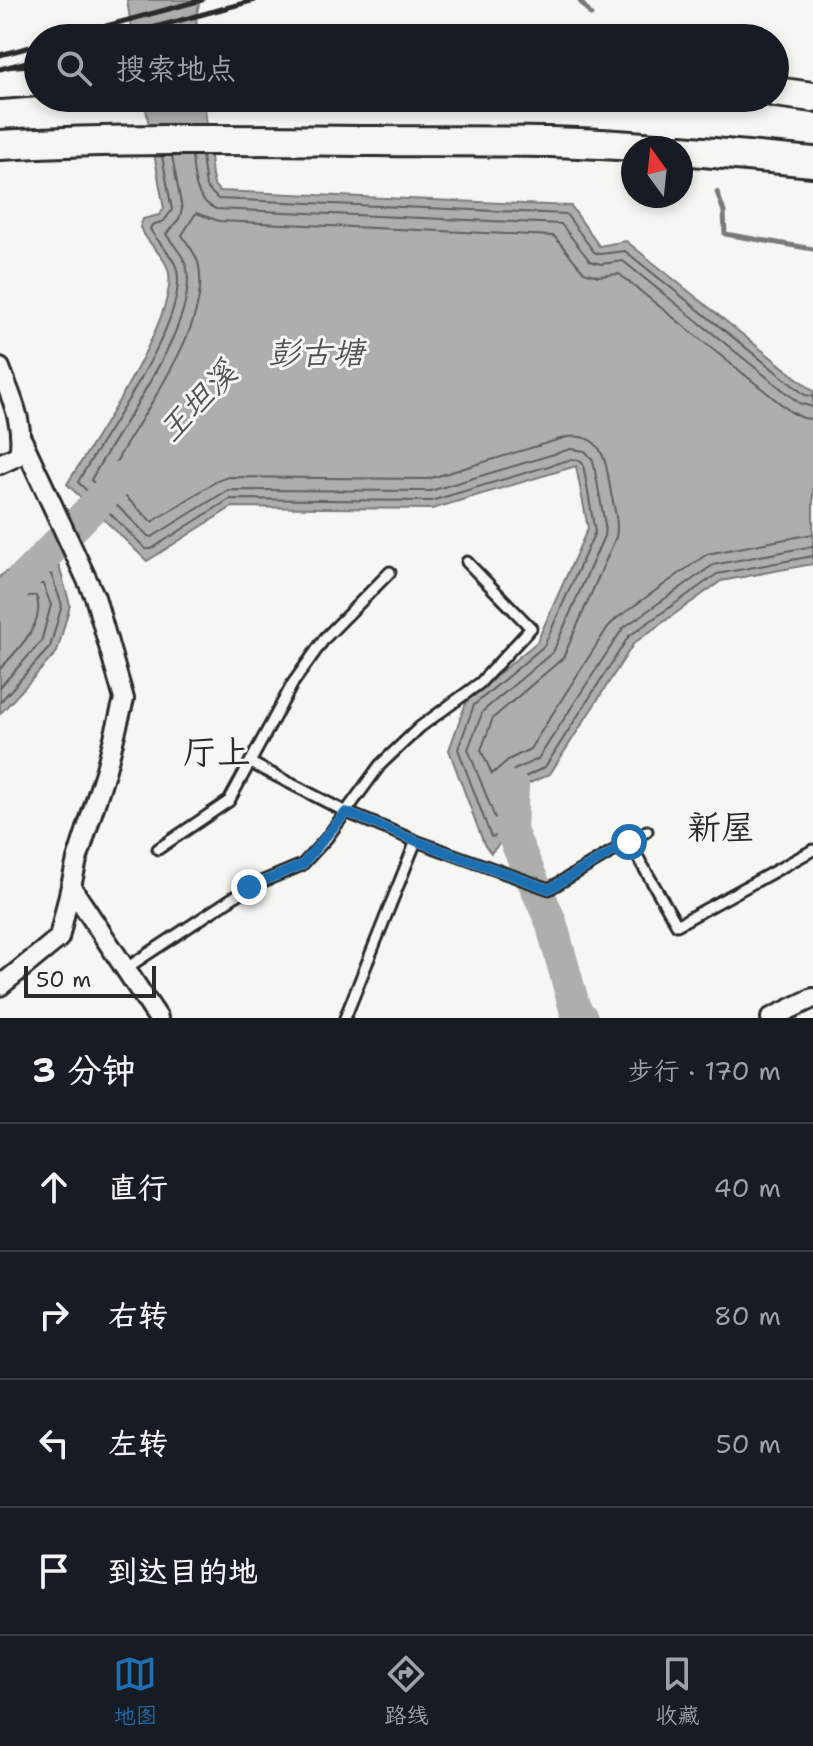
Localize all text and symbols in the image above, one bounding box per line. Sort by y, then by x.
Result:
search box [24,24,789,112]
icon: search [52,46,96,90]
text: 搜索地点 [116,48,236,89]
north arrow [621,136,693,208]
water label: 彭古塘 [268,331,367,374]
water label: 王坦溪 [148,350,247,450]
district label: 厅上 [183,729,251,775]
district label: 新屋 [687,804,755,850]
route start [611,824,647,860]
route end [231,869,267,905]
scale bar [24,962,156,998]
text: 50 m [36,965,91,994]
text: 3 分钟 [32,1047,136,1093]
text: 步行 · 170 m [627,1053,781,1088]
icon: ahead [32,1165,76,1209]
text: 直行 [108,1167,168,1208]
text: 40 m [714,1170,781,1205]
icon: right [32,1293,76,1337]
text: 右转 [108,1295,168,1336]
text: 80 m [714,1298,781,1333]
icon: left [32,1421,76,1465]
text: 左转 [108,1423,168,1464]
text: 50 m [716,1426,781,1461]
icon: arrive [32,1549,76,1593]
text: 到达目的地 [108,1551,258,1592]
tab: 地图 [113,1652,158,1730]
tab: 路线 [384,1652,429,1730]
tab: 收藏 [655,1652,700,1730]

